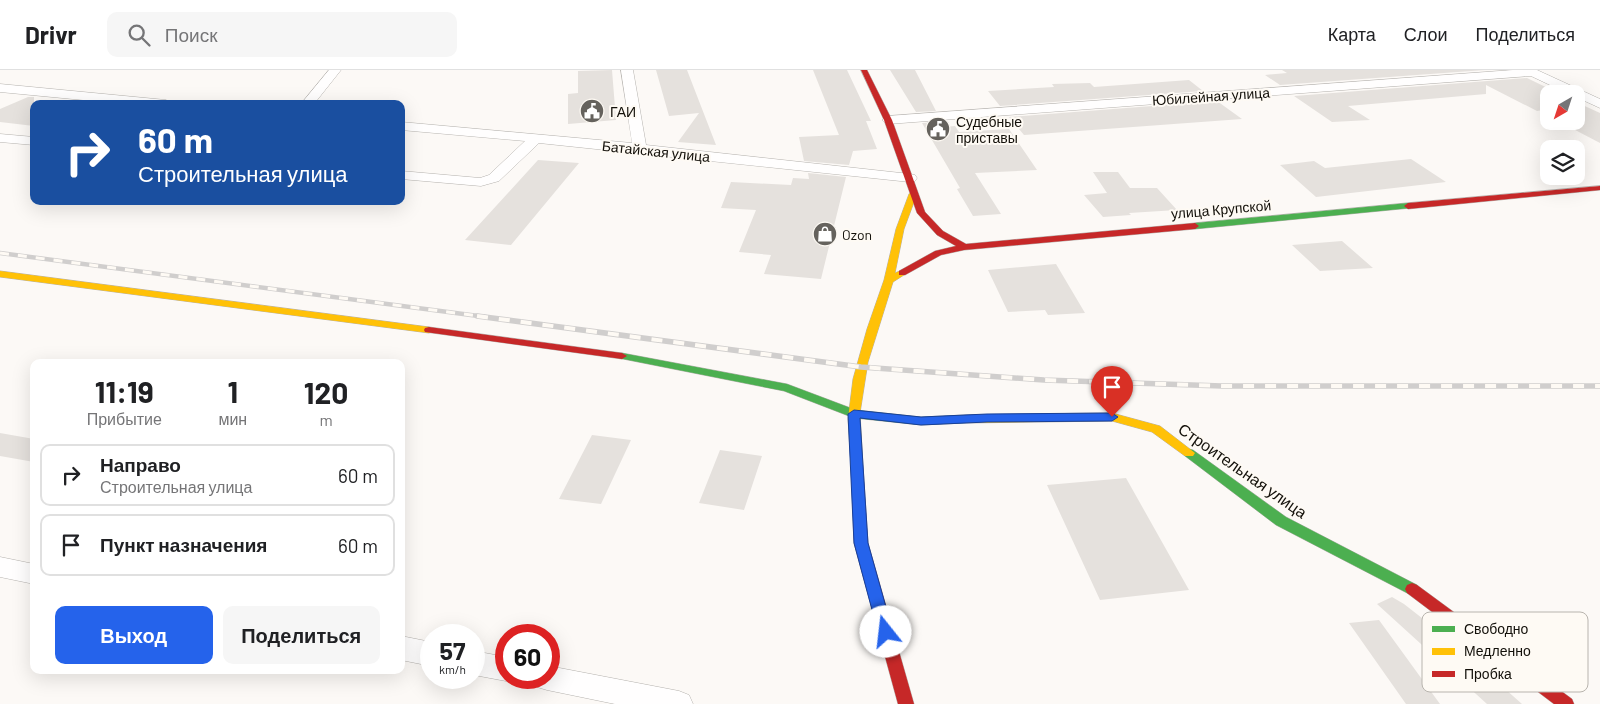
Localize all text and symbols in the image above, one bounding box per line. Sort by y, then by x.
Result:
search box [107,12,457,57]
text: Drivr [25,20,77,49]
icon: search [125,21,153,49]
text: Поиск [165,23,217,46]
text: Карта [1328,23,1376,45]
text: Слои [1404,23,1448,45]
text: Поделиться [1476,23,1575,45]
street label: Юбилейная улица [1151,83,1271,109]
north arrow [1540,85,1585,130]
map controls [1540,85,1585,185]
public building icon: ГАИ [579,98,605,124]
place label: ГАИ [610,103,636,120]
place label: Судебные приставы [956,113,1022,146]
public building icon: Судебные приставы [925,116,951,142]
text: 60 m [138,118,213,160]
icon: right [55,120,120,185]
street label: Батайская улица [601,137,711,165]
button: layers [1540,140,1585,185]
text: Строительная улица [138,160,348,186]
street label: улица Крупской [1170,196,1272,222]
shop icon: Ozon [812,221,838,247]
place label: Ozon [842,226,872,243]
pin [1091,366,1133,417]
text: 11:19 [95,373,154,409]
text: 1 [228,373,238,409]
icon: arrive [1098,373,1126,401]
text: 120 [304,374,348,410]
text: Прибытие [87,409,162,428]
text: мин [218,409,247,428]
text: m [319,410,333,429]
street label: Строительная улица [1175,419,1311,522]
text: Направо [100,453,181,476]
icon: right [57,461,85,489]
text: 60 m [338,464,378,487]
text: Строительная улица [100,477,252,496]
icon: arrive [57,531,85,559]
text: Пункт назначения [100,533,267,556]
text: 60 m [338,534,378,557]
position arrow [859,605,911,657]
button: Выход [55,606,213,664]
button: Поделиться [223,606,380,664]
legend [1422,612,1588,692]
text: Свободно [1464,620,1529,637]
speed limit sign: 60 [495,624,560,689]
text: 57 [440,635,465,665]
text: Медленно [1464,642,1531,659]
text: km/h [439,662,466,676]
text: Пробка [1464,665,1512,682]

